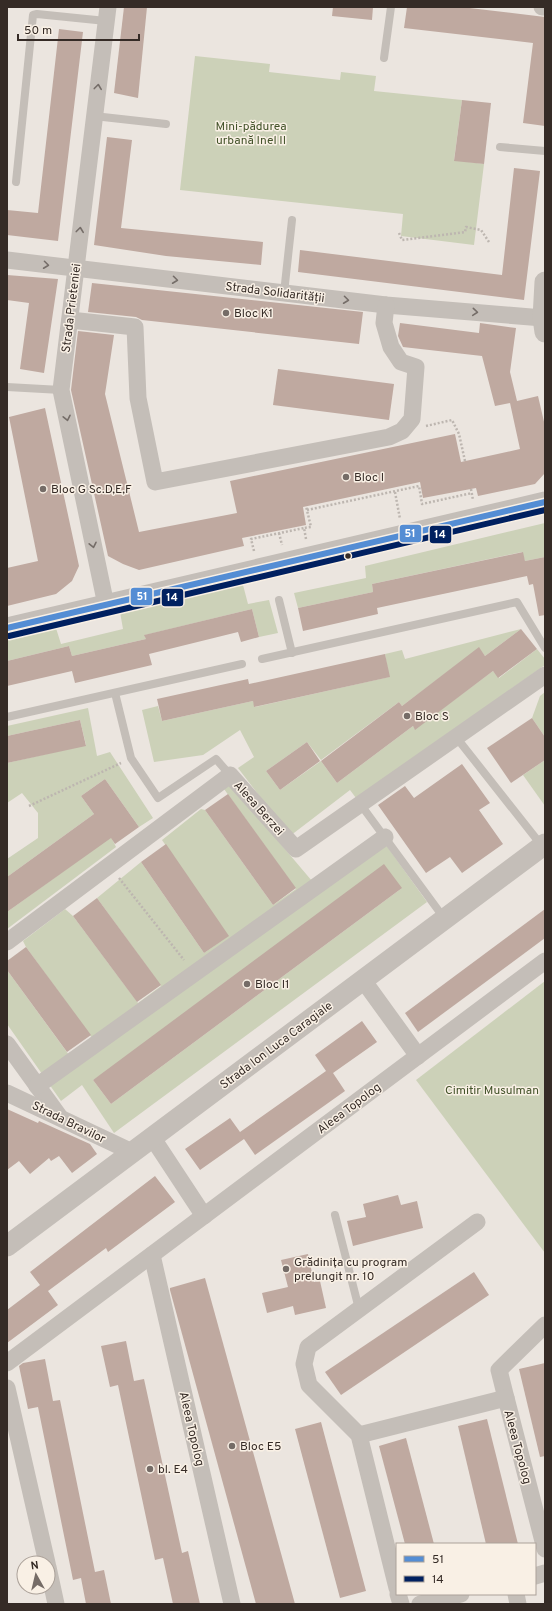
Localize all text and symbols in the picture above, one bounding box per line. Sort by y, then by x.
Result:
scale bar [18,16,139,42]
text: 50 m [24,23,52,39]
one-way arrow [93,84,102,90]
park label: Mini-pădurea urbană Inel II [216,119,287,149]
one-way arrow [76,227,85,233]
one-way arrow [43,260,49,269]
street label: Strada Prieteniei [59,263,85,354]
one-way arrow [172,275,178,284]
street label: Strada Solidarității [224,279,325,307]
one-way arrow [343,295,349,304]
place label: Bloc K1 [234,306,273,322]
one-way arrow [472,307,478,316]
marker: Bloc K1 [221,308,231,318]
one-way arrow [62,415,70,421]
place label: Bloc I [354,470,384,486]
marker: Bloc I [341,472,351,482]
place label: Bloc G Sc.D,E,F [51,482,132,498]
marker: Bloc G Sc.D,E,F [38,484,48,494]
line badge: 51 [399,524,422,543]
line badge: 14 [429,525,452,544]
text: 51 [404,527,416,541]
text: 14 [434,528,446,542]
one-way arrow [89,542,97,548]
unlabelled marker [343,551,353,561]
line badge: 51 [130,587,153,606]
line badge: 14 [161,588,184,607]
text: 51 [136,590,148,604]
text: 14 [166,591,178,605]
place label: Bloc S [415,709,449,725]
marker: Bloc S [402,711,412,721]
street label: Aleea Berzei [230,778,287,839]
place label: Bloc I1 [255,977,290,993]
marker: Bloc I1 [242,979,252,989]
street label: Strada Ion Luca Caragiale [217,998,336,1093]
street label: Aleea Topolog [314,1080,385,1138]
park label: Cimitir Musulman [445,1083,539,1099]
street label: Strada Bravilor [29,1098,108,1148]
place label: Grădinița cu program prelungit nr. 10 [294,1255,407,1285]
marker: Grădinița cu program prelungit nr. 10 [281,1264,291,1274]
street label: Aleea Topolog [175,1390,207,1468]
street label: Aleea Topolog [499,1408,535,1486]
place label: Bloc E5 [240,1439,281,1455]
marker: Bloc E5 [227,1441,237,1451]
place label: bl. E4 [158,1462,188,1478]
marker: bl. E4 [145,1464,155,1474]
legend [396,1543,536,1595]
text: 51 [432,1552,444,1568]
north arrow [16,1555,56,1595]
text: N [30,1559,40,1574]
text: 14 [432,1572,444,1588]

